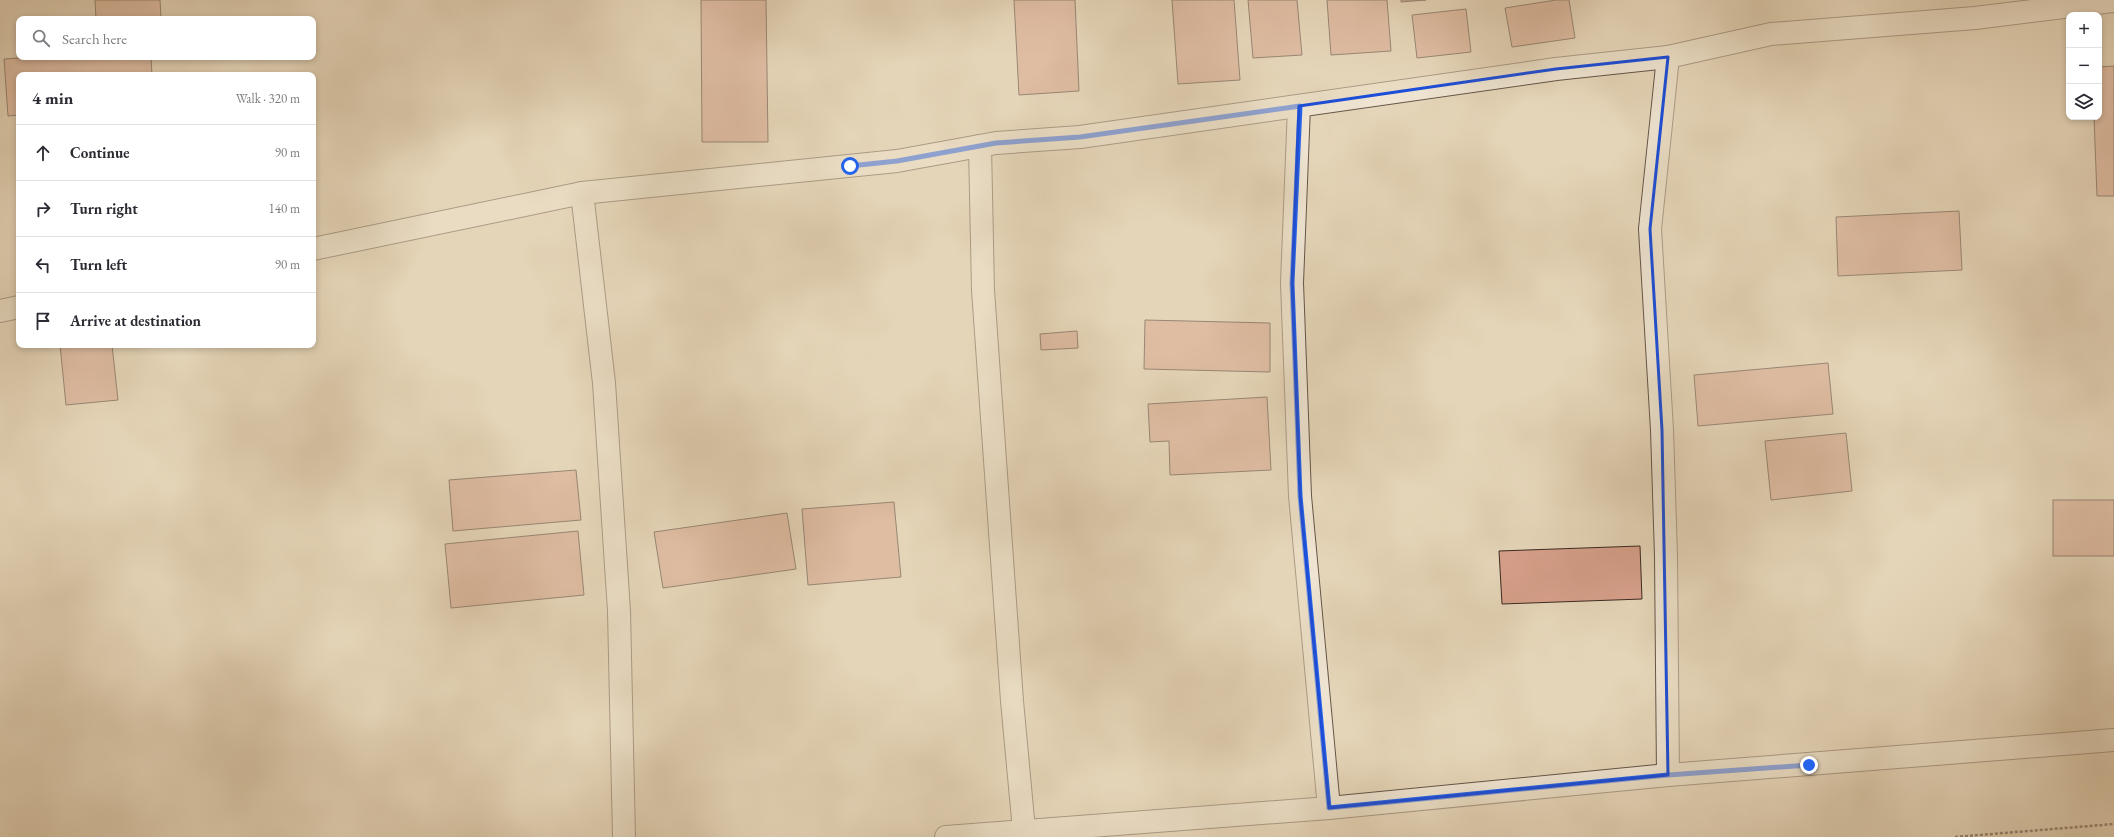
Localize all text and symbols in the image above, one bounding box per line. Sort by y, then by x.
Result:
map controls [2066,12,2102,120]
button: + [2066,12,2102,48]
search box [16,16,316,60]
icon: search [30,27,52,49]
text: Search here [62,29,127,48]
button: − [2066,48,2102,84]
button: layers [2066,84,2102,120]
text: 4 min [32,87,73,109]
text: Walk · 320 m [236,90,300,107]
icon: ahead [32,142,54,164]
text: Continue [70,143,130,162]
text: 90 m [275,144,300,161]
route start [841,157,859,175]
icon: right [32,198,54,220]
text: Turn right [70,199,138,218]
text: 140 m [269,200,300,217]
icon: left [32,254,54,276]
text: Turn left [70,255,127,274]
text: 90 m [275,256,300,273]
icon: arrive [32,310,54,332]
text: Arrive at destination [70,311,201,330]
route end [1800,756,1818,774]

